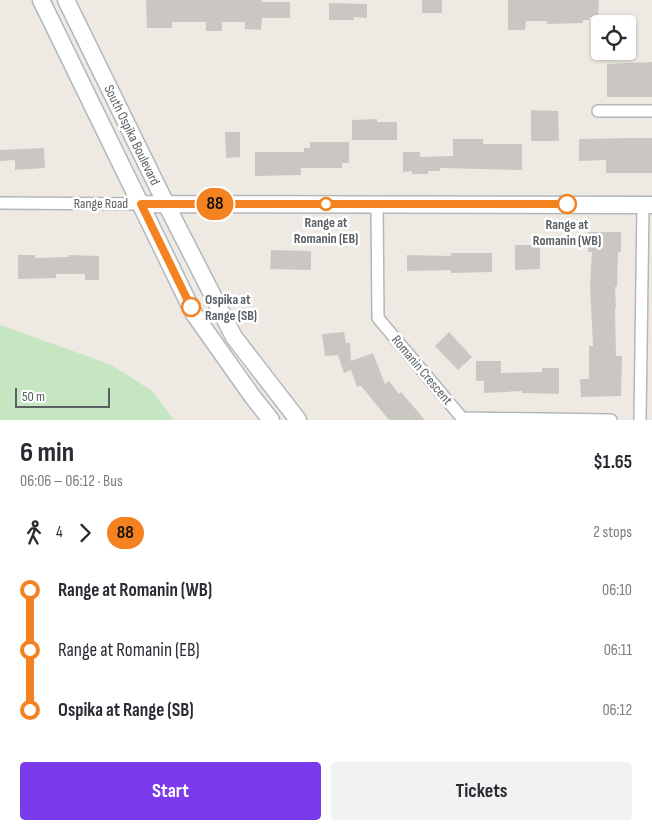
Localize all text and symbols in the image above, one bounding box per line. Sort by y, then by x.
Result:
map controls [591,15,636,60]
button: locate [591,15,636,60]
street label: South Ospika Boulevard [100,82,164,188]
line badge: 88 [192,188,238,220]
text: 88 [206,193,224,214]
marker: Range at Romanin (WB) [557,194,577,214]
street label: Range Road [74,195,128,212]
marker: Range at Romanin (EB) [319,197,333,211]
place label: Range at Romanin (EB) [294,214,358,247]
place label: Range at Romanin (WB) [533,216,601,249]
place label: Ospika at Range (SB) [205,291,257,324]
marker: Ospika at Range (SB) [181,297,201,317]
street label: Romanin Crescent [388,332,456,408]
scale bar [15,385,110,408]
text: 50 m [22,388,45,405]
text: 6 min [20,436,74,469]
text: $1.65 [593,451,632,474]
text: 06:06 – 06:12 · Bus [20,472,123,491]
icon: walk [20,519,48,547]
icon: forward [71,519,99,547]
text: 88 [117,522,134,543]
text: 4 [56,523,63,542]
text: 2 stops [593,523,632,542]
text: Range at Romanin (WB) [58,579,212,602]
text: 06:10 [602,581,632,600]
text: Range at Romanin (EB) [58,639,200,662]
text: 06:11 [604,641,632,660]
text: Ospika at Range (SB) [58,699,194,722]
text: 06:12 [602,701,632,720]
button: Start [20,762,321,820]
button: Tickets [331,762,632,820]

